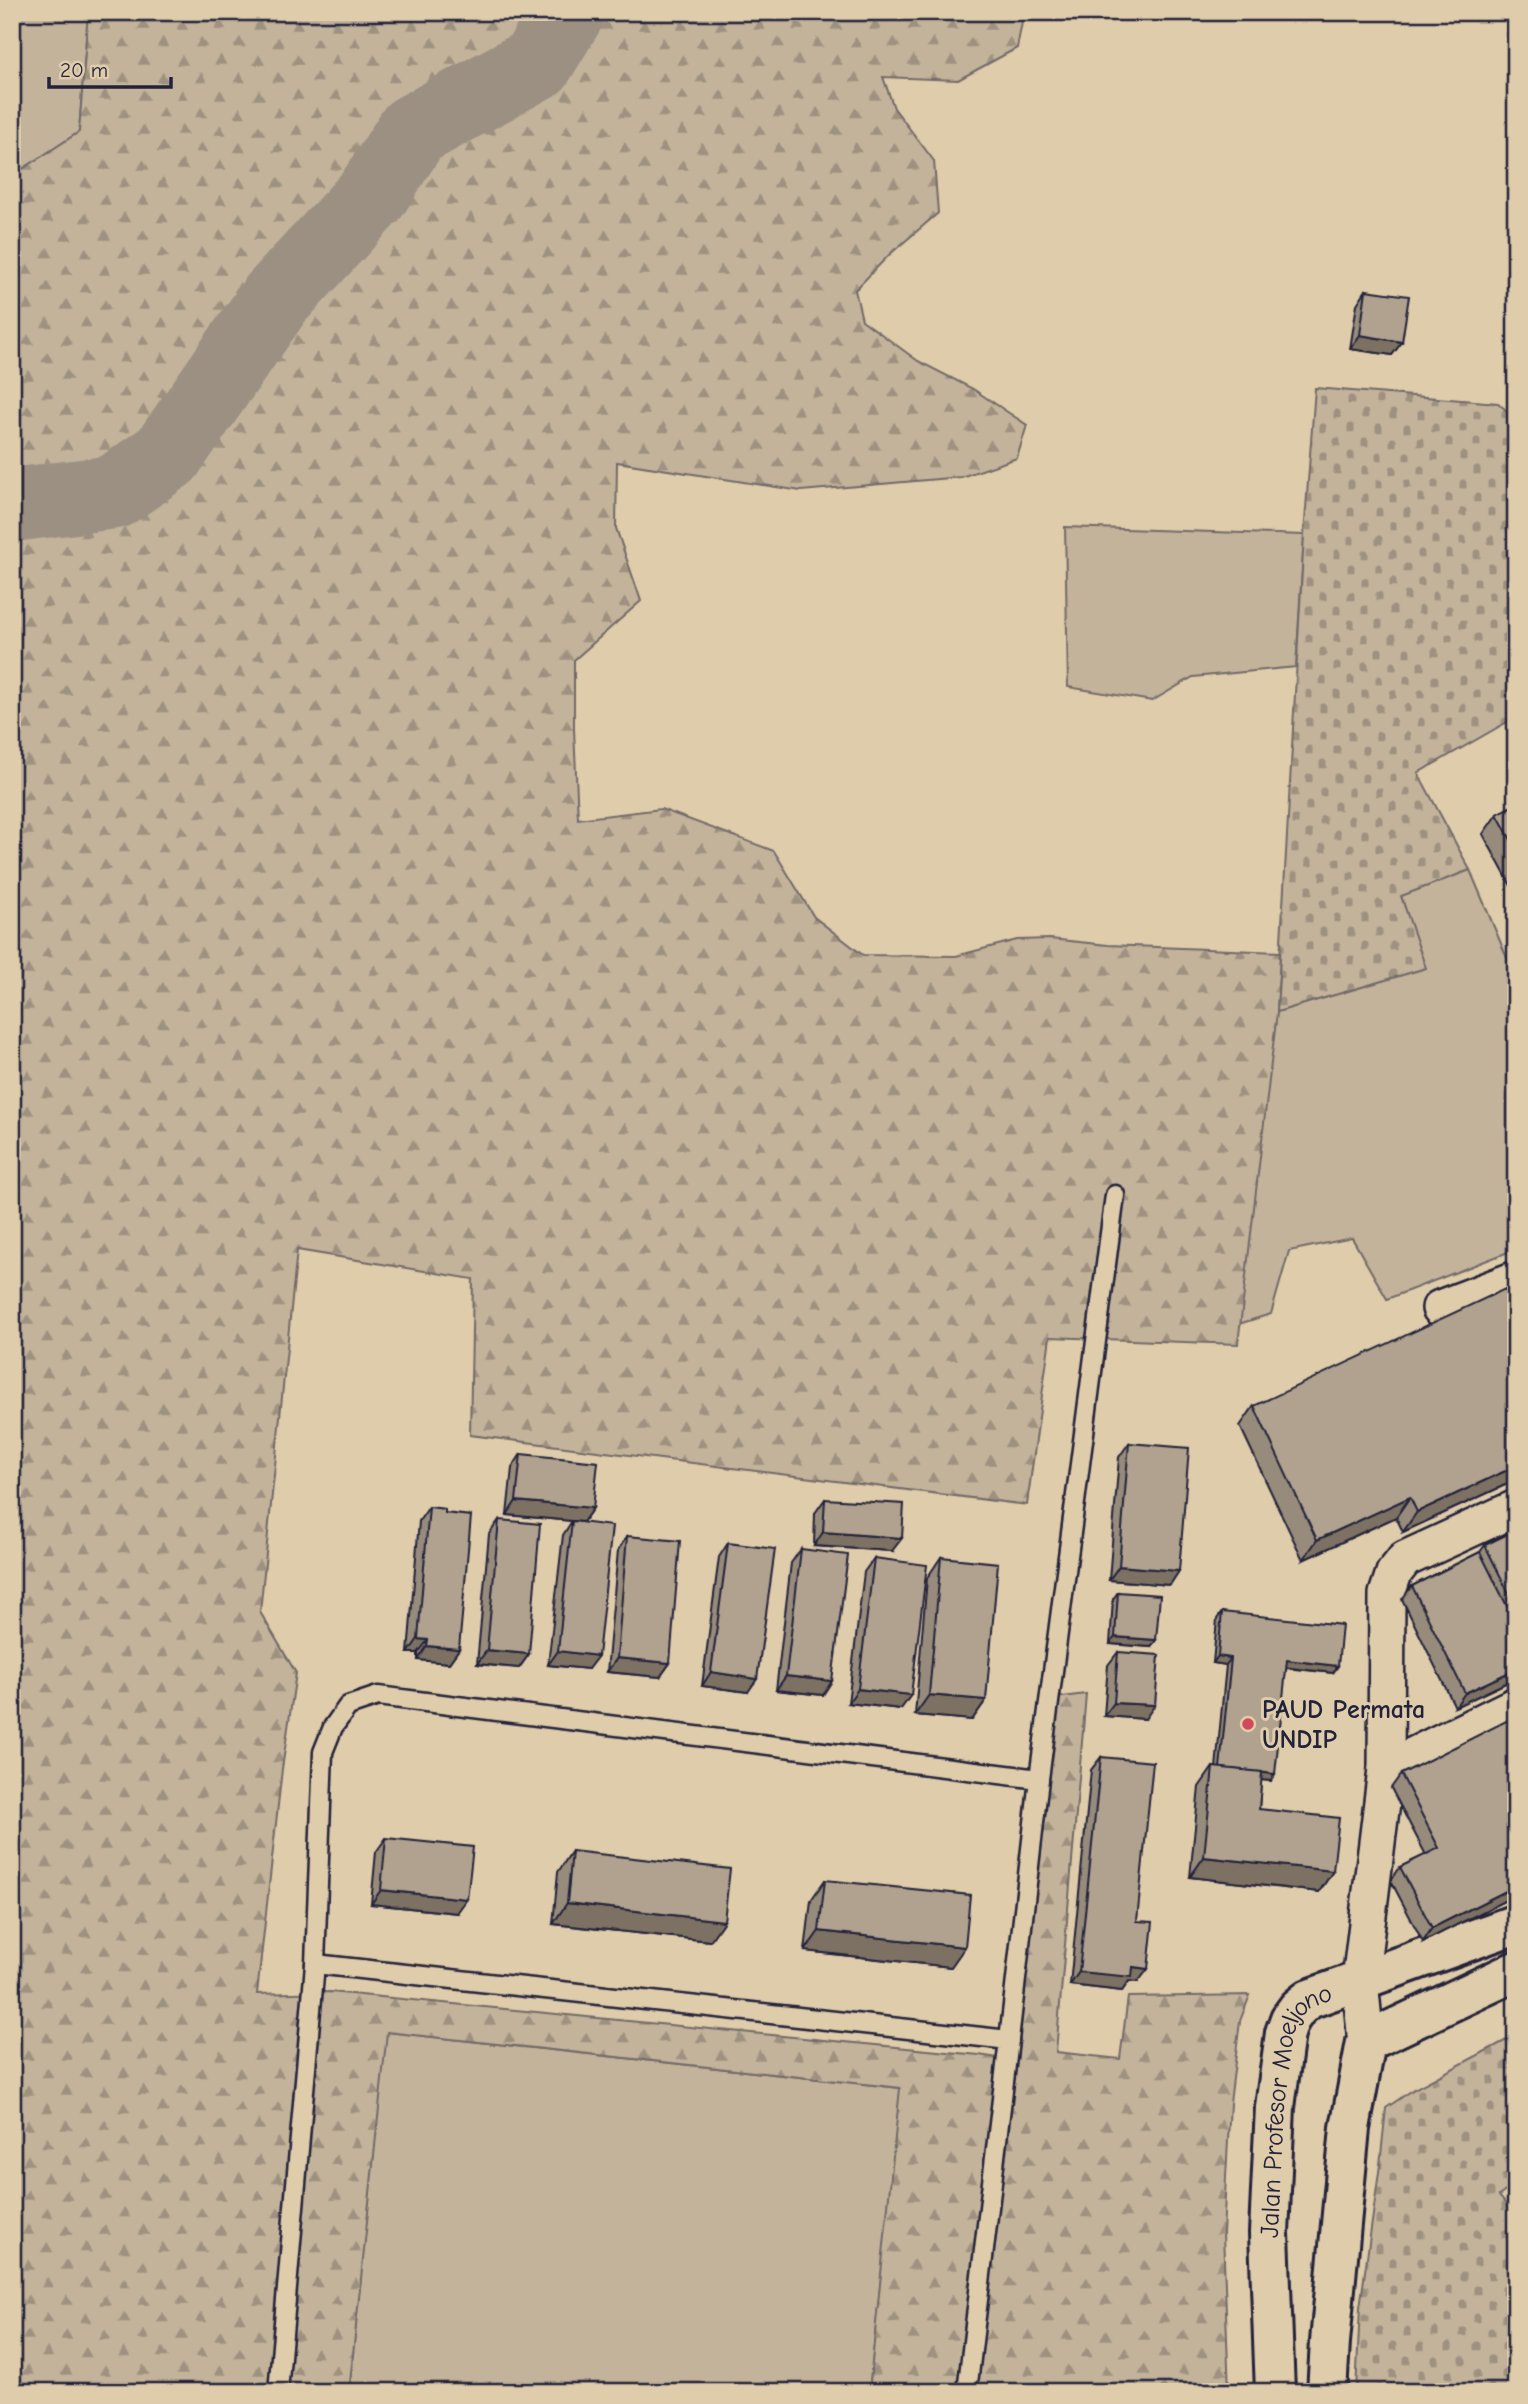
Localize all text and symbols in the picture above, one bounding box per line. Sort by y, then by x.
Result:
scale bar [49,46,172,90]
text: 20 m [60,58,108,82]
place label: PAUD Permata UNDIP [1262,1695,1425,1755]
marker: PAUD Permata UNDIP [1240,1716,1256,1732]
street label: Jalan Profesor Moeljono [1255,1978,1336,2239]

